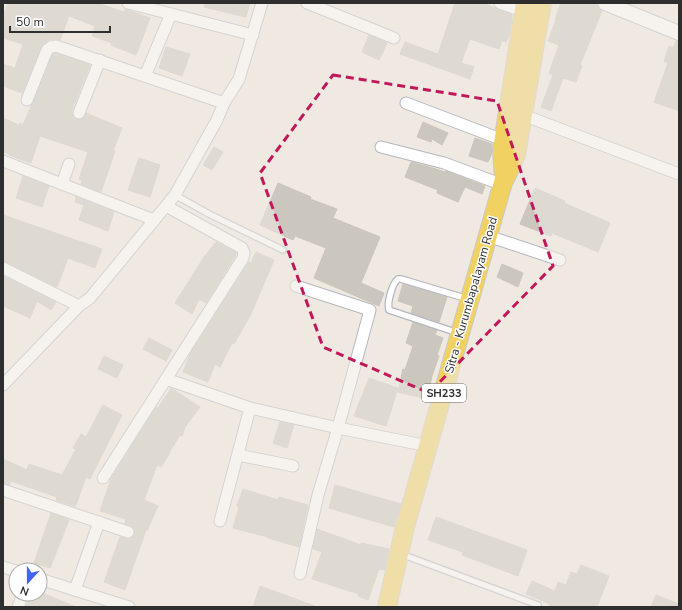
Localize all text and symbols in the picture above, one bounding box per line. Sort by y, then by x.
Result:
scale bar [10,8,110,34]
text: 50 m [16,14,44,30]
street label: Sitra - Kurumbapalayam Road [441,215,501,375]
road number: SH233 [422,384,466,402]
north arrow [8,562,48,602]
text: N [18,582,31,599]

